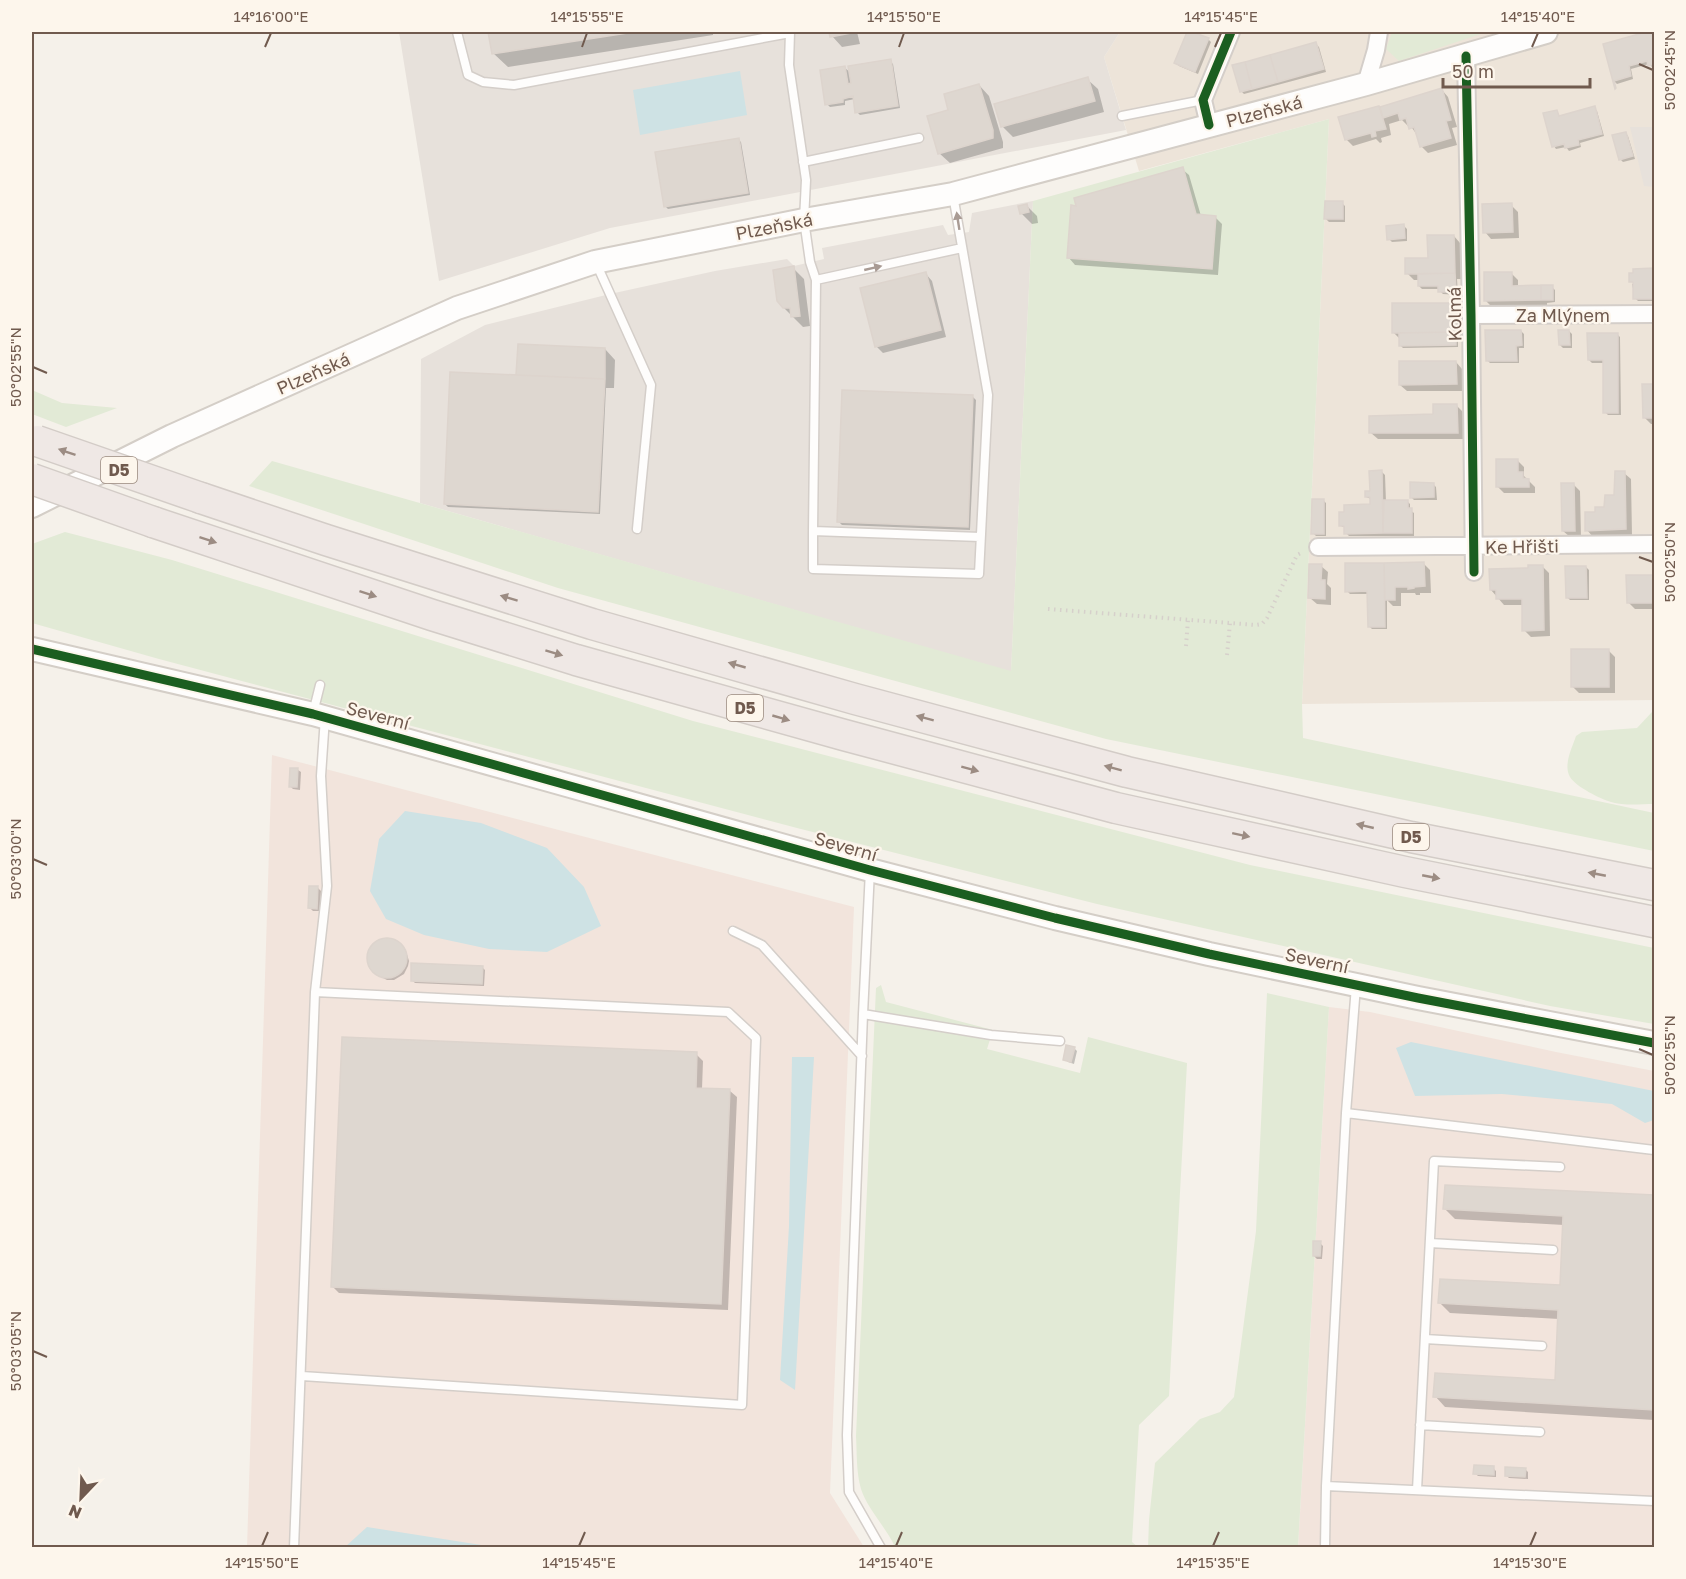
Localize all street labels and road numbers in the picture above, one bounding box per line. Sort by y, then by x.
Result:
street label: Plzeňská [1223,90,1305,132]
street label: Plzeňská [734,208,814,244]
street label: Kolmá [1443,286,1465,342]
street label: Za Mlýnem [1516,304,1610,326]
street label: Plzeňská [273,347,353,399]
road number: D5 [101,457,137,483]
street label: Ke Hřišti [1485,534,1559,558]
road number: D5 [727,695,763,721]
street label: Severní [344,696,413,734]
road number: D5 [1393,824,1429,850]
street label: Severní [812,827,881,866]
street label: Severní [1283,943,1352,978]

